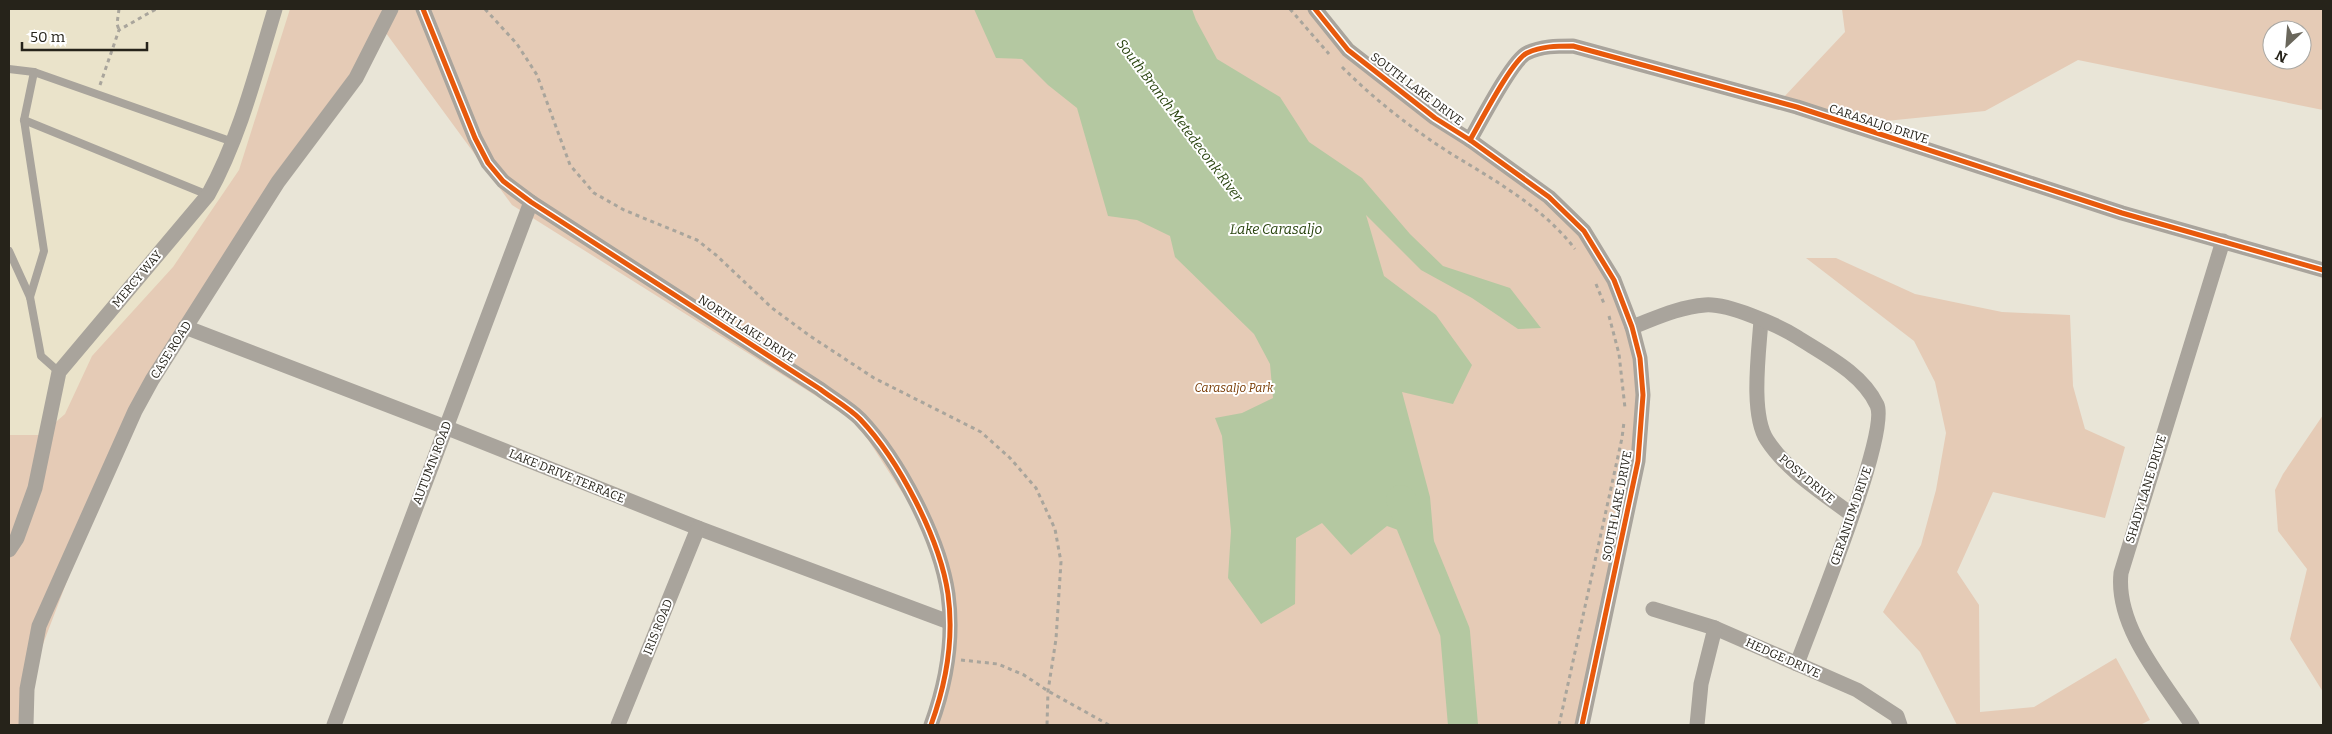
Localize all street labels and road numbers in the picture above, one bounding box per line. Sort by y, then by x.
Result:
street label: SOUTH LAKE DRIVE [1368,50,1466,128]
street label: CARASALJO DRIVE [1827,101,1931,147]
street label: MERCY WAY [109,248,165,310]
street label: NORTH LAKE DRIVE [696,292,798,366]
street label: CASE ROAD [148,319,194,381]
street label: AUTUMN ROAD [410,419,454,507]
street label: SHADY LANE DRIVE [2123,433,2169,545]
street label: LAKE DRIVE TERRACE [507,446,627,506]
street label: SOUTH LAKE DRIVE [1599,450,1635,562]
street label: POSY DRIVE [1776,452,1838,506]
street label: GERANIUM DRIVE [1827,465,1875,567]
street label: IRIS ROAD [640,597,676,657]
street label: HEDGE DRIVE [1744,635,1822,681]

